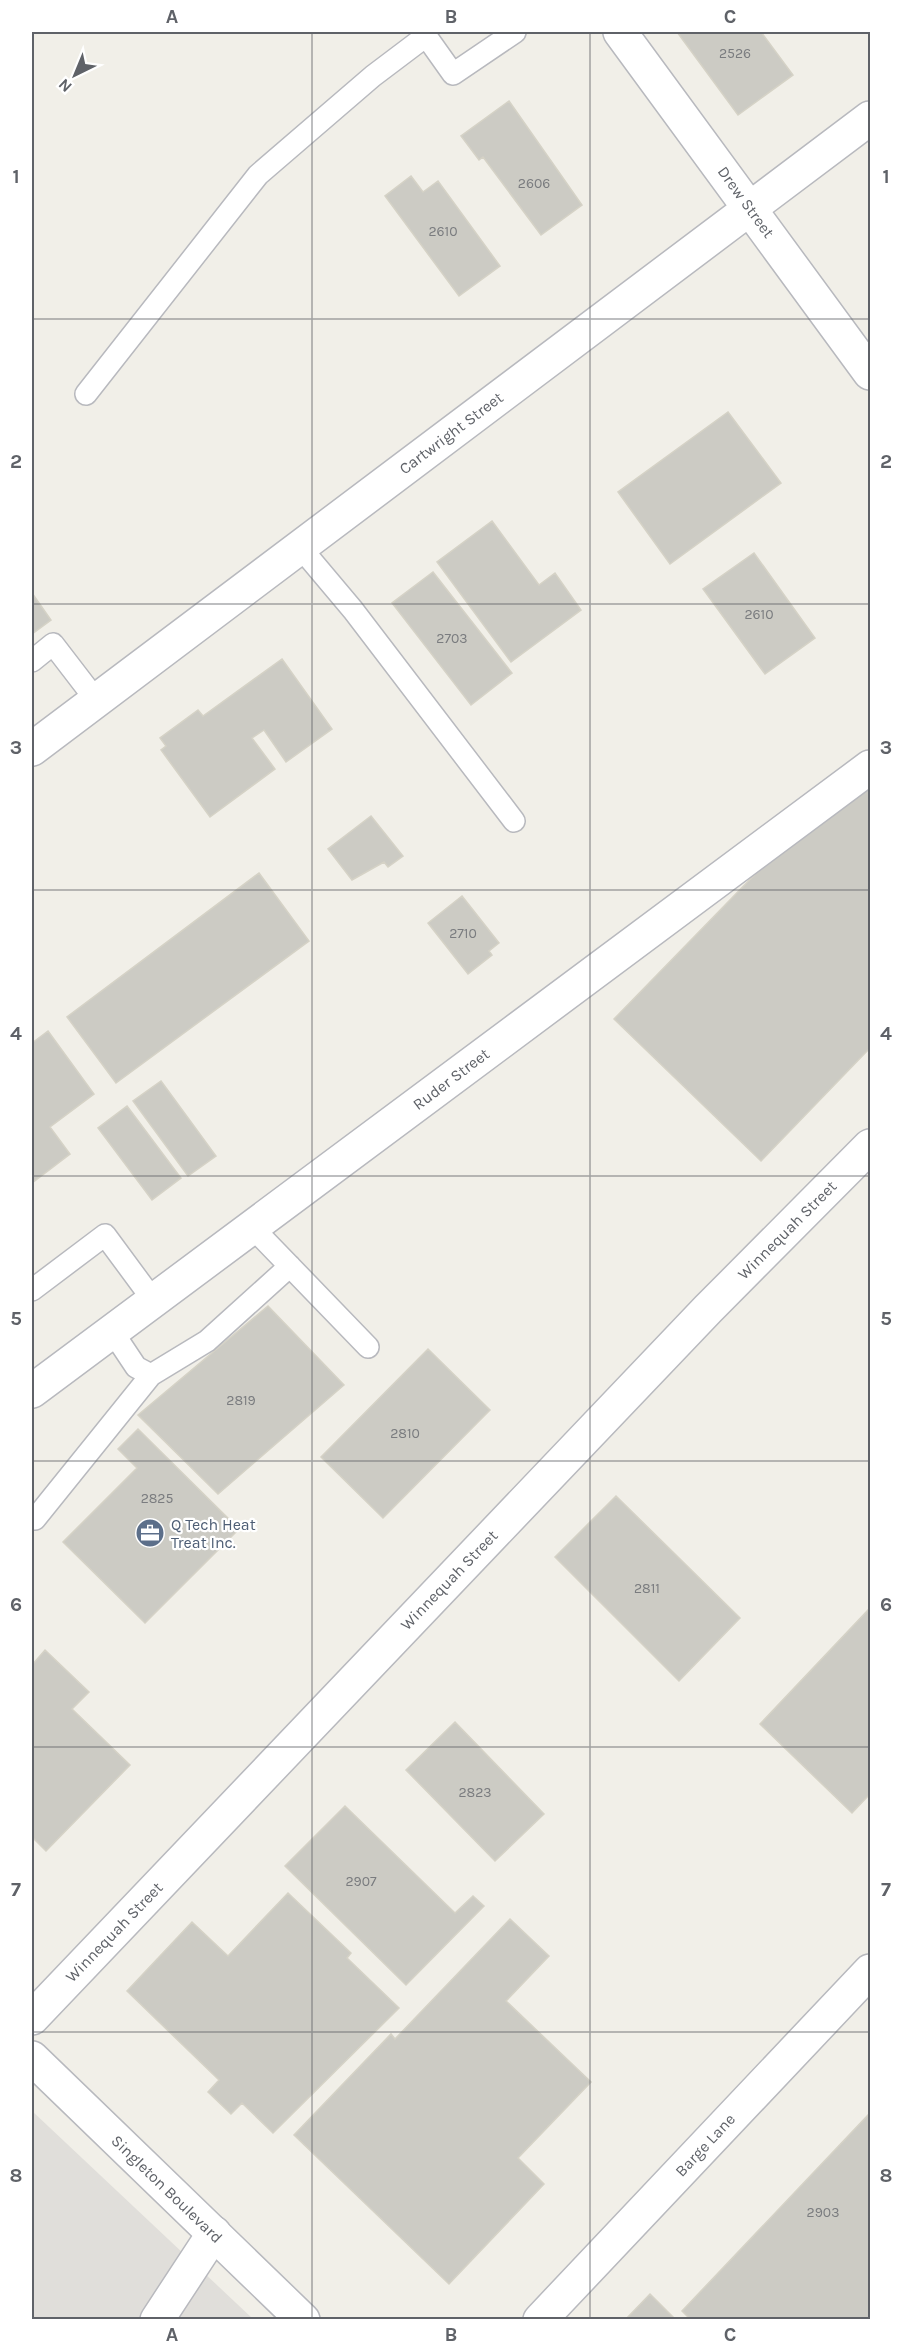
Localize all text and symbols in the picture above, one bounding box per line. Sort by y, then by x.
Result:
text: A [166,5,179,28]
text: B [445,5,457,28]
text: C [724,5,736,28]
north arrow [45,45,105,105]
house number: 2526 [719,45,751,62]
text: N [54,75,76,96]
street label: Drew Street [714,162,778,242]
text: 1 [12,165,20,188]
text: 1 [882,165,890,188]
house number: 2606 [518,175,550,192]
house number: 2610 [428,223,458,240]
street label: Cartwright Street [395,388,507,478]
text: 2 [10,450,22,473]
text: 2 [880,450,892,473]
house number: 2610 [744,606,774,623]
house number: 2703 [436,630,468,647]
text: 3 [10,736,22,759]
text: 3 [880,736,892,759]
house number: 2710 [449,925,477,942]
text: 4 [10,1022,22,1045]
text: 4 [880,1022,892,1045]
street label: Ruder Street [409,1044,493,1114]
street label: Winnequah Street [734,1177,840,1283]
text: 5 [10,1307,22,1330]
text: 5 [880,1307,892,1330]
house number: 2819 [226,1392,256,1409]
house number: 2810 [390,1425,420,1442]
house number: 2825 [141,1490,173,1507]
place label: Q Tech Heat Treat Inc. [171,1515,256,1552]
office icon: Q Tech Heat Treat Inc. [134,1517,166,1549]
street label: Winnequah Street [396,1526,502,1634]
house number: 2811 [634,1580,660,1597]
text: 6 [10,1593,22,1616]
text: 6 [880,1593,892,1616]
house number: 2823 [458,1784,492,1801]
house number: 2907 [345,1873,377,1890]
text: 7 [11,1878,21,1901]
street label: Winnequah Street [61,1878,167,1986]
text: 7 [881,1878,891,1901]
street label: Barge Lane [671,2109,739,2181]
street label: Singleton Boulevard [107,2131,227,2247]
text: 8 [10,2164,22,2187]
text: 8 [880,2164,892,2187]
house number: 2903 [807,2204,839,2221]
text: A [166,2323,179,2346]
text: B [445,2323,457,2346]
text: C [724,2323,736,2346]

